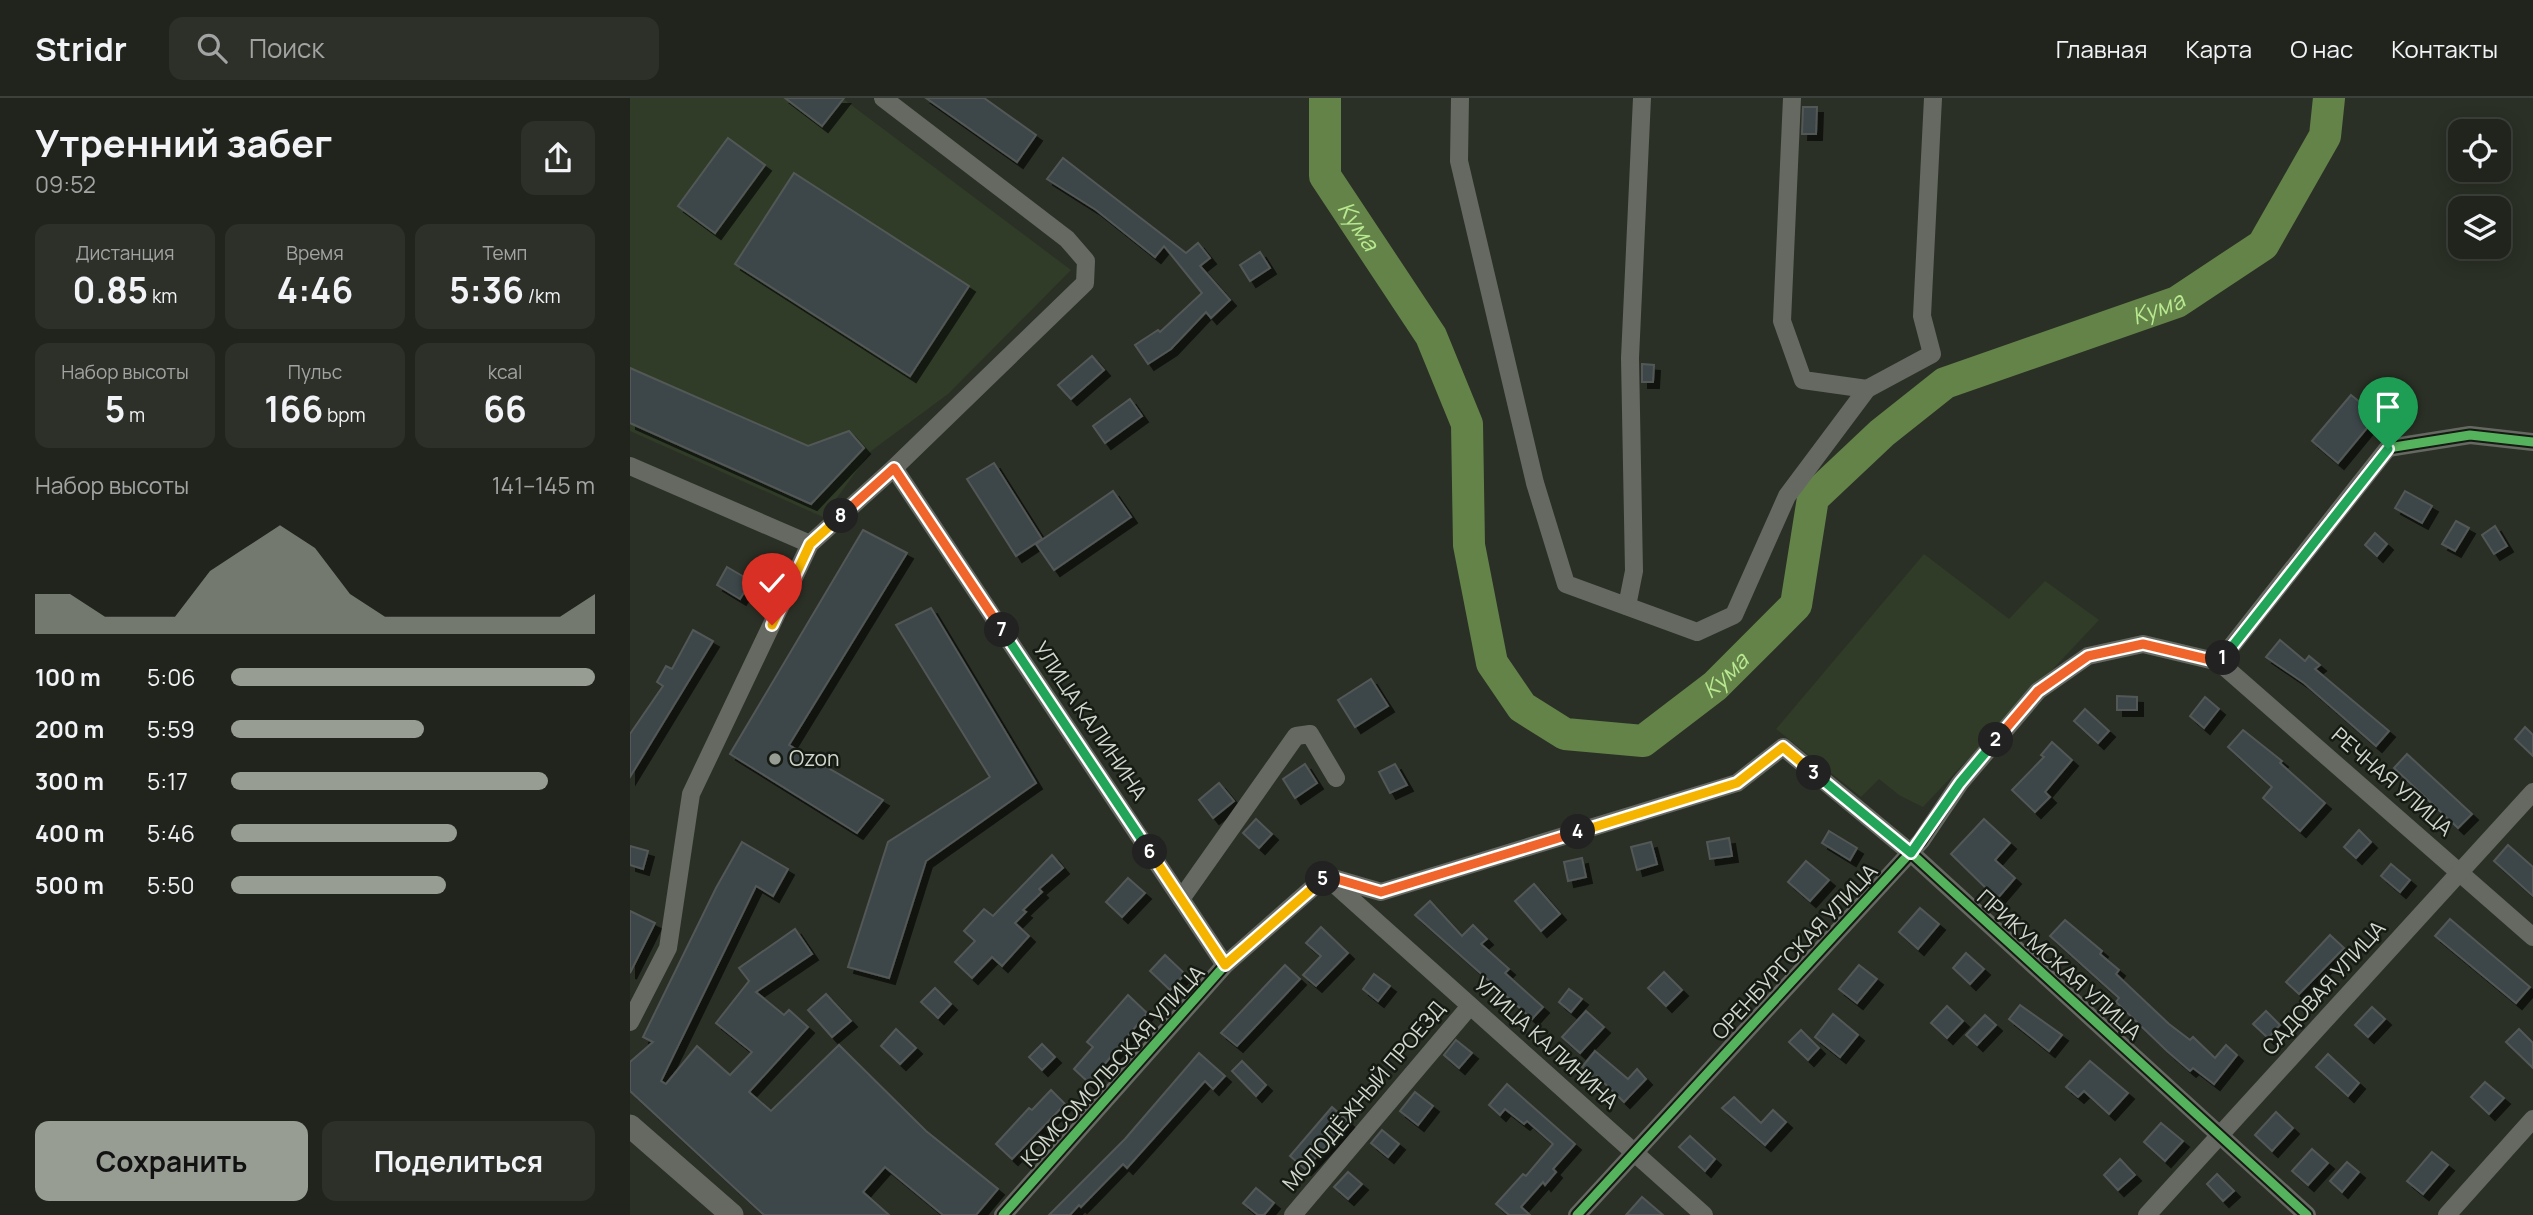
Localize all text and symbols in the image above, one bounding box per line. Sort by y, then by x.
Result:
search box [169,17,659,80]
text: Stridr [35,26,127,71]
icon: search [193,29,231,67]
text: Поиск [249,30,324,66]
text: Главная [2056,32,2147,65]
text: Карта [2185,32,2252,65]
text: О нас [2290,32,2353,65]
text: Контакты [2391,32,2498,65]
text: Утренний забег [35,116,332,168]
map controls [2448,119,2511,259]
button: locate [2448,119,2511,182]
button: share [521,121,595,195]
text: 09:52 [35,168,96,200]
water label: Кума [1331,194,1388,258]
button: layers [2448,196,2511,259]
text: Дистанция [75,240,175,266]
text: Время [286,240,344,266]
text: Темп [483,240,527,266]
text: 0.85 [73,266,148,314]
text: 4:46 [277,266,353,314]
text: 5:36 [449,266,524,314]
text: km [148,283,177,309]
text: /km [524,283,561,309]
water label: Кума [2127,283,2192,332]
text: Набор высоты [61,359,189,385]
text: Пульс [288,359,342,385]
text: kcal [488,359,522,385]
pin [2358,377,2418,449]
text: 5 [105,385,125,433]
text: 166 [264,385,323,433]
text: 66 [483,385,527,433]
icon: arrive [2369,388,2407,426]
text: m [125,402,145,428]
text: bpm [323,402,366,428]
text: Набор высоты [35,469,189,501]
text: 141–145 m [492,469,595,501]
pin: 8 [824,498,858,534]
text: 8 [835,502,846,528]
pin [742,553,802,625]
icon: check [753,564,791,602]
pin: 7 [984,612,1020,648]
text: 7 [996,616,1007,642]
street label: УЛИЦА КАЛИНИНА [1027,636,1154,805]
pin: 1 [2206,640,2240,676]
water label: Кума [1695,644,1756,705]
text: 1 [2218,644,2227,670]
text: 100 m [35,661,101,693]
text: 5:06 [147,661,195,693]
text: 200 m [35,713,104,745]
text: 5:59 [147,713,195,745]
street label: РЕЧНАЯ УЛИЦА [2326,721,2459,842]
pin: 2 [1978,722,2014,758]
text: 2 [1990,726,2001,752]
place label: Ozon [789,744,839,772]
marker: Ozon [767,751,783,767]
pin: 3 [1796,756,1832,790]
text: 3 [1808,759,1819,785]
text: 300 m [35,765,104,797]
text: 5:17 [147,765,188,797]
pin: 4 [1560,814,1595,850]
text: 400 m [35,817,105,849]
text: 5:46 [147,817,195,849]
text: 4 [1572,818,1583,844]
pin: 6 [1133,834,1168,870]
text: 6 [1144,838,1155,864]
street label: ОРЕНБУРГСКАЯ УЛИЦА [1705,857,1883,1045]
pin: 5 [1306,862,1340,896]
text: 5 [1317,865,1328,891]
text: 500 m [35,869,104,901]
text: 5:50 [147,869,194,901]
street label: ПРИКУМСКАЯ УЛИЦА [1972,883,2148,1046]
street label: САДОВАЯ УЛИЦА [2255,914,2391,1061]
street label: КОМСОМОЛЬСКАЯ УЛИЦА [1014,959,1210,1172]
street label: УЛИЦА КАЛИНИНА [1468,970,1625,1115]
street label: МОЛОДЁЖНЫЙ ПРОЕЗД [1276,995,1451,1196]
button: Сохранить [35,1121,308,1201]
button: Поделиться [322,1121,595,1201]

